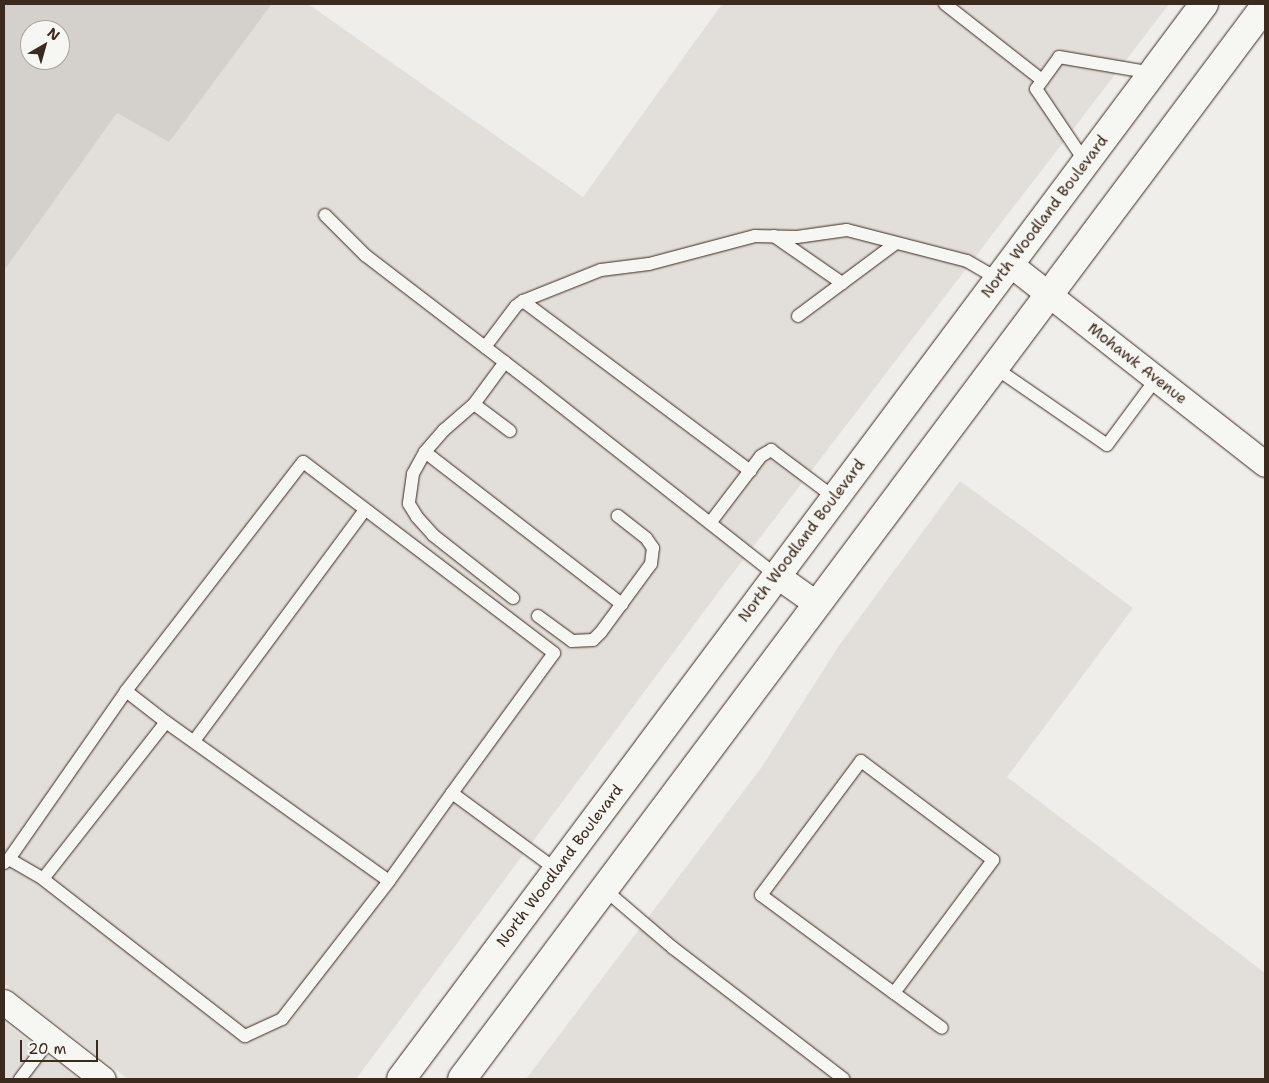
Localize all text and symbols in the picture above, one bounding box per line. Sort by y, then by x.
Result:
north arrow [20,20,70,70]
text: N [44,23,64,44]
street label: North Woodland Boulevard [978,132,1112,302]
street label: Mohawk Avenue [1084,320,1190,408]
street label: North Woodland Boulevard [735,456,869,626]
street label: North Woodland Boulevard [493,781,627,951]
scale bar [22,1030,100,1062]
text: 20 m [28,1039,67,1059]

